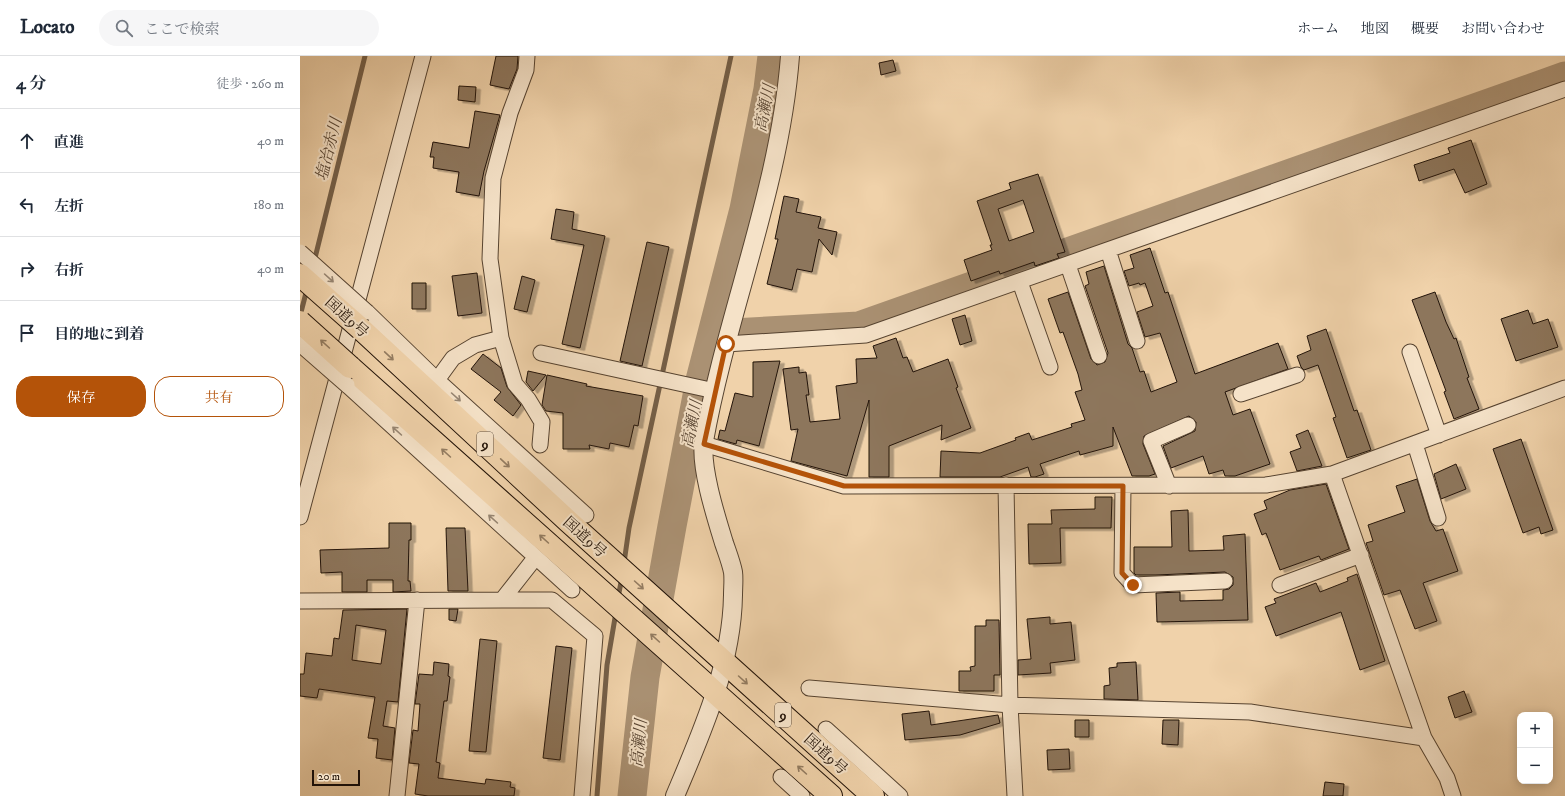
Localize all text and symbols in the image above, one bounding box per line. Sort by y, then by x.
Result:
search box [99,10,379,46]
text: Locato [20,16,75,39]
icon: search [113,17,135,39]
text: ここで検索 [145,20,220,39]
text: ホーム [1297,20,1339,38]
text: 地図 [1361,20,1389,38]
text: 概要 [1411,20,1439,38]
text: お問い合わせ [1461,20,1545,38]
text: 4 分 [16,73,46,95]
text: 徒歩 · 260 m [217,76,284,92]
water label: 高瀬川 [751,81,780,134]
water label: 塩冶赤川 [312,114,347,183]
icon: ahead [16,130,38,152]
text: 直進 [54,133,84,152]
text: 40 m [257,133,284,149]
icon: left [16,194,38,216]
text: 左折 [54,197,84,216]
text: 180 m [253,197,284,213]
icon: right [16,258,38,280]
text: 右折 [54,261,84,280]
text: 40 m [257,261,284,277]
one-way arrow [324,273,334,283]
street label: 国道9号 [321,293,373,342]
icon: arrive [16,322,38,344]
text: 目的地に到着 [54,325,144,344]
route start [717,335,735,353]
one-way arrow [320,340,330,349]
one-way arrow [384,351,394,361]
button: 保存 [16,376,146,417]
button: 共有 [154,376,284,417]
one-way arrow [451,392,461,402]
water label: 高瀬川 [678,397,707,450]
one-way arrow [392,426,402,436]
road number: 9 [477,432,493,456]
one-way arrow [441,448,452,457]
one-way arrow [500,458,510,468]
street label: 国道9号 [559,513,611,562]
one-way arrow [488,514,498,524]
one-way arrow [539,535,549,544]
route end [1124,576,1142,594]
one-way arrow [633,580,644,589]
one-way arrow [651,634,661,643]
one-way arrow [738,675,749,684]
road number: 9 [775,703,791,727]
map controls [1517,712,1553,784]
button: + [1517,712,1553,748]
water label: 高瀬川 [627,716,652,768]
street label: 国道9号 [800,730,852,779]
button: − [1517,748,1553,784]
one-way arrow [797,765,807,775]
scale bar [312,768,360,787]
text: 20 m [318,770,340,784]

